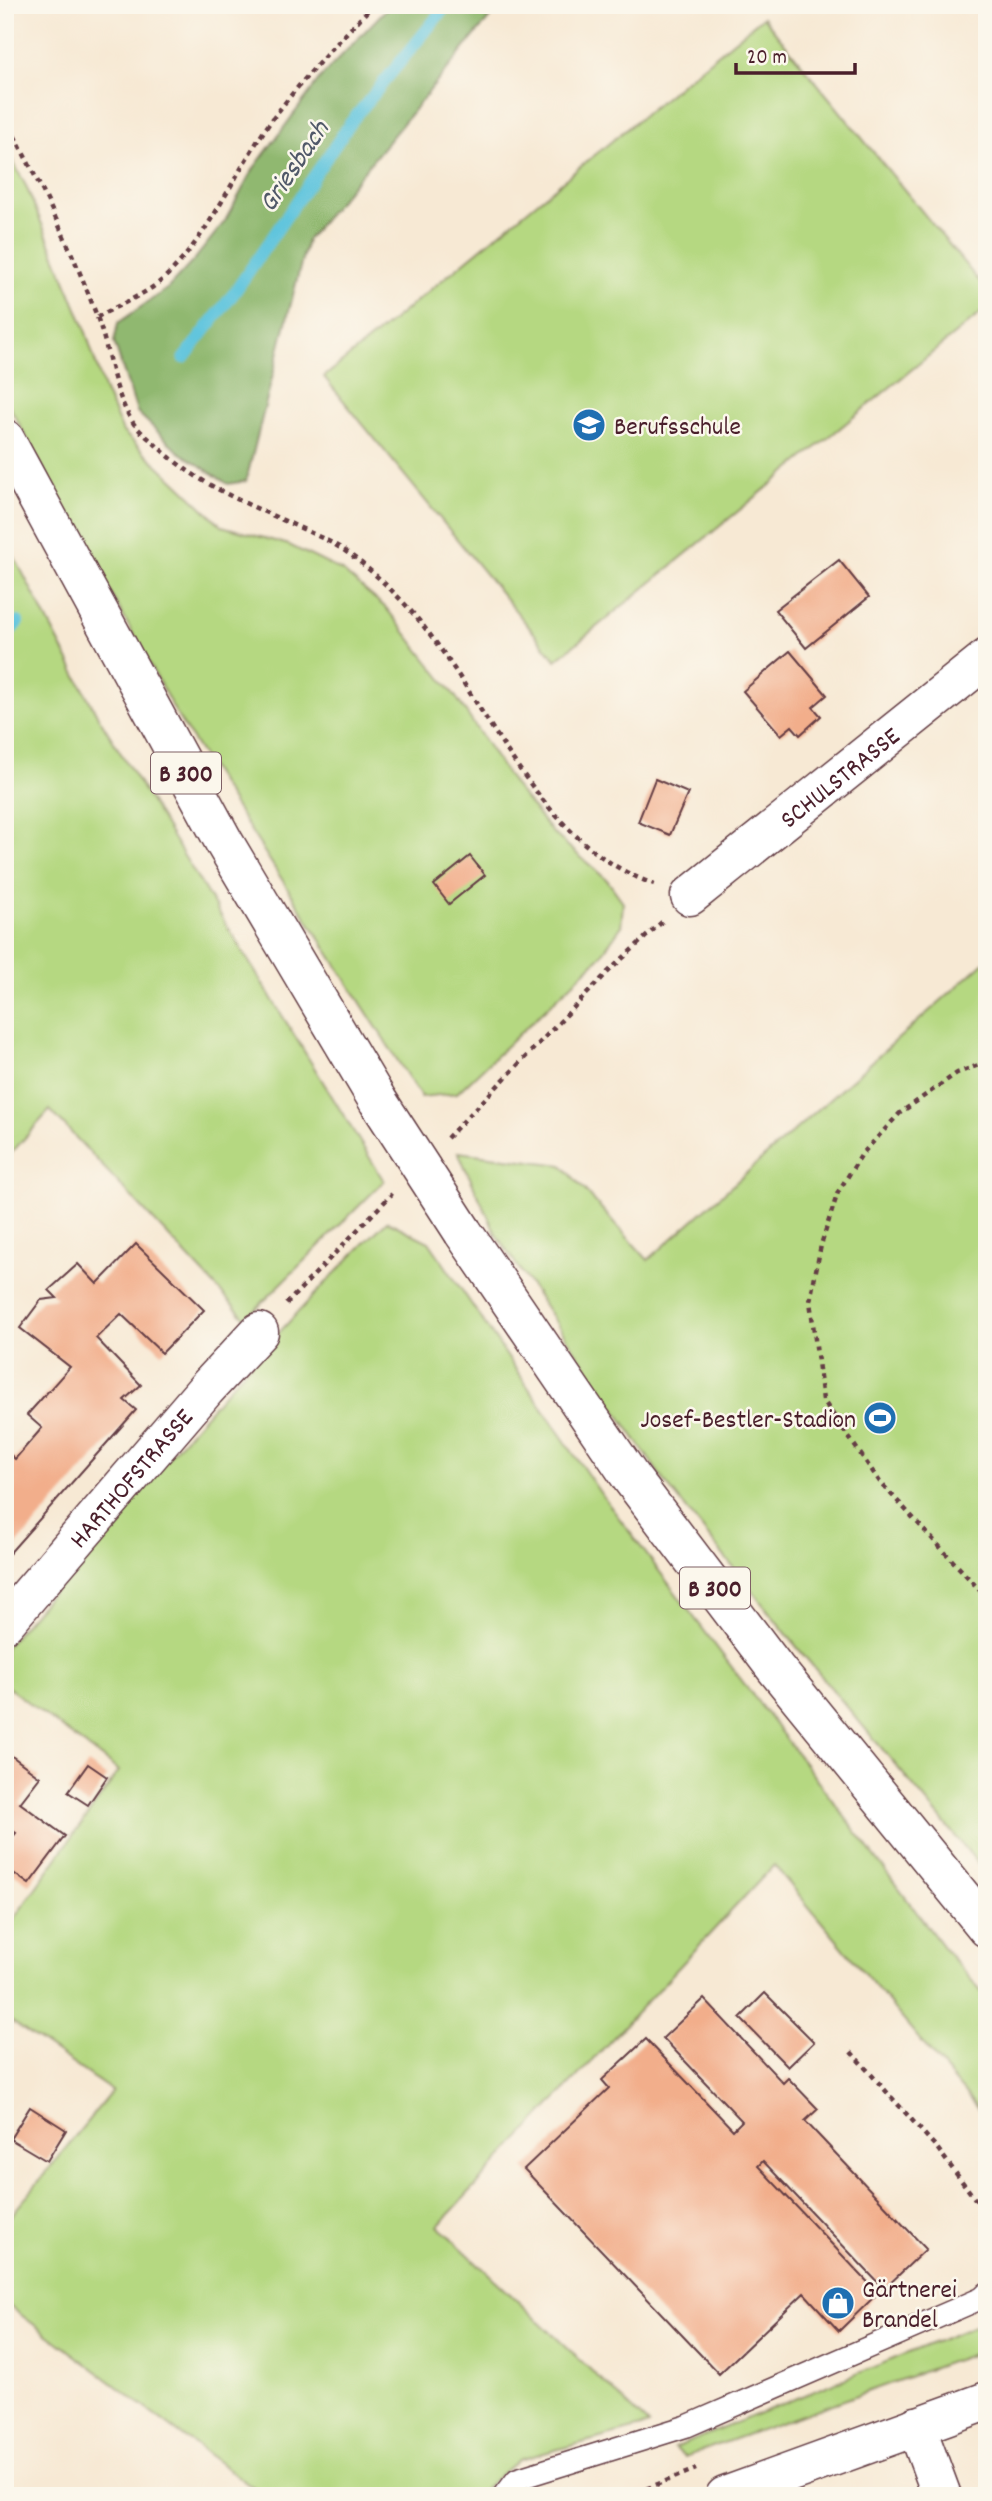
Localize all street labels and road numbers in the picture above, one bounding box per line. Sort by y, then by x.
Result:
street label: SCHULSTRASSE [773,720,909,839]
road number: B 300 [151,752,221,794]
street label: HARTHOFSTRASSE [62,1401,204,1558]
road number: B 300 [680,1568,750,1608]

